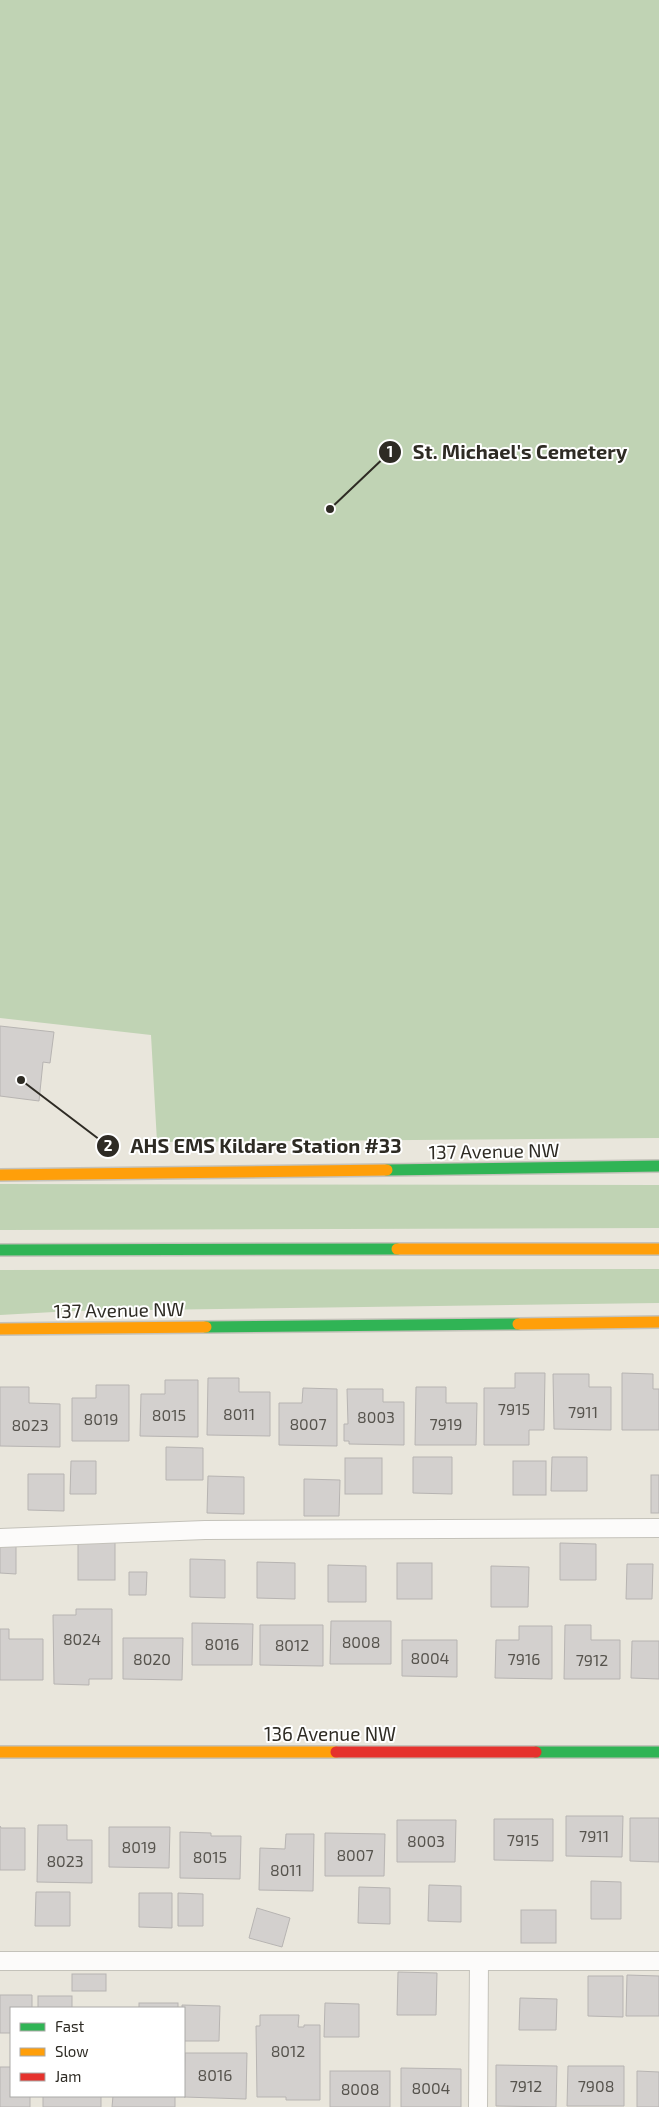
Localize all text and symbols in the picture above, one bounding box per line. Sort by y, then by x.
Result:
callout: St. Michael's Cemetery [378,434,637,469]
text: St. Michael's Cemetery [413,439,628,464]
text: 1 [387,442,393,460]
callout: AHS EMS Kildare Station #33 [95,1128,411,1163]
text: AHS EMS Kildare Station #33 [131,1133,401,1157]
text: 2 [104,1136,113,1154]
street label: 137 Avenue NW [428,1138,560,1163]
street label: 137 Avenue NW [53,1297,185,1322]
house number: 7915 [498,1399,530,1418]
house number: 7911 [568,1402,598,1421]
house number: 8011 [223,1404,255,1423]
house number: 8015 [152,1405,186,1424]
house number: 8003 [357,1407,395,1426]
house number: 8019 [84,1409,118,1428]
house number: 8007 [289,1414,327,1433]
house number: 7919 [430,1414,462,1433]
house number: 8023 [11,1415,49,1434]
house number: 8024 [63,1629,101,1648]
house number: 8008 [342,1632,380,1651]
house number: 8016 [205,1634,239,1653]
house number: 8012 [275,1635,309,1654]
house number: 8004 [411,1648,450,1667]
house number: 8020 [133,1649,171,1668]
house number: 7916 [508,1649,540,1668]
house number: 7912 [576,1650,608,1669]
street label: 136 Avenue NW [264,1722,396,1745]
house number: 7911 [579,1826,609,1845]
house number: 7915 [507,1830,539,1849]
house number: 8003 [407,1831,445,1850]
house number: 8019 [122,1837,156,1856]
house number: 8007 [336,1845,374,1864]
house number: 8015 [193,1847,227,1866]
house number: 8023 [46,1851,84,1870]
house number: 8011 [270,1860,302,1879]
legend [10,2007,185,2097]
text: Fast [55,2017,85,2035]
house number: 8012 [271,2041,305,2060]
text: Slow [55,2042,89,2060]
house number: 8016 [198,2065,232,2084]
text: Jam [55,2067,81,2085]
house number: 7912 [510,2076,542,2095]
house number: 7908 [578,2076,614,2095]
house number: 8004 [412,2078,451,2097]
house number: 8008 [341,2079,379,2098]

